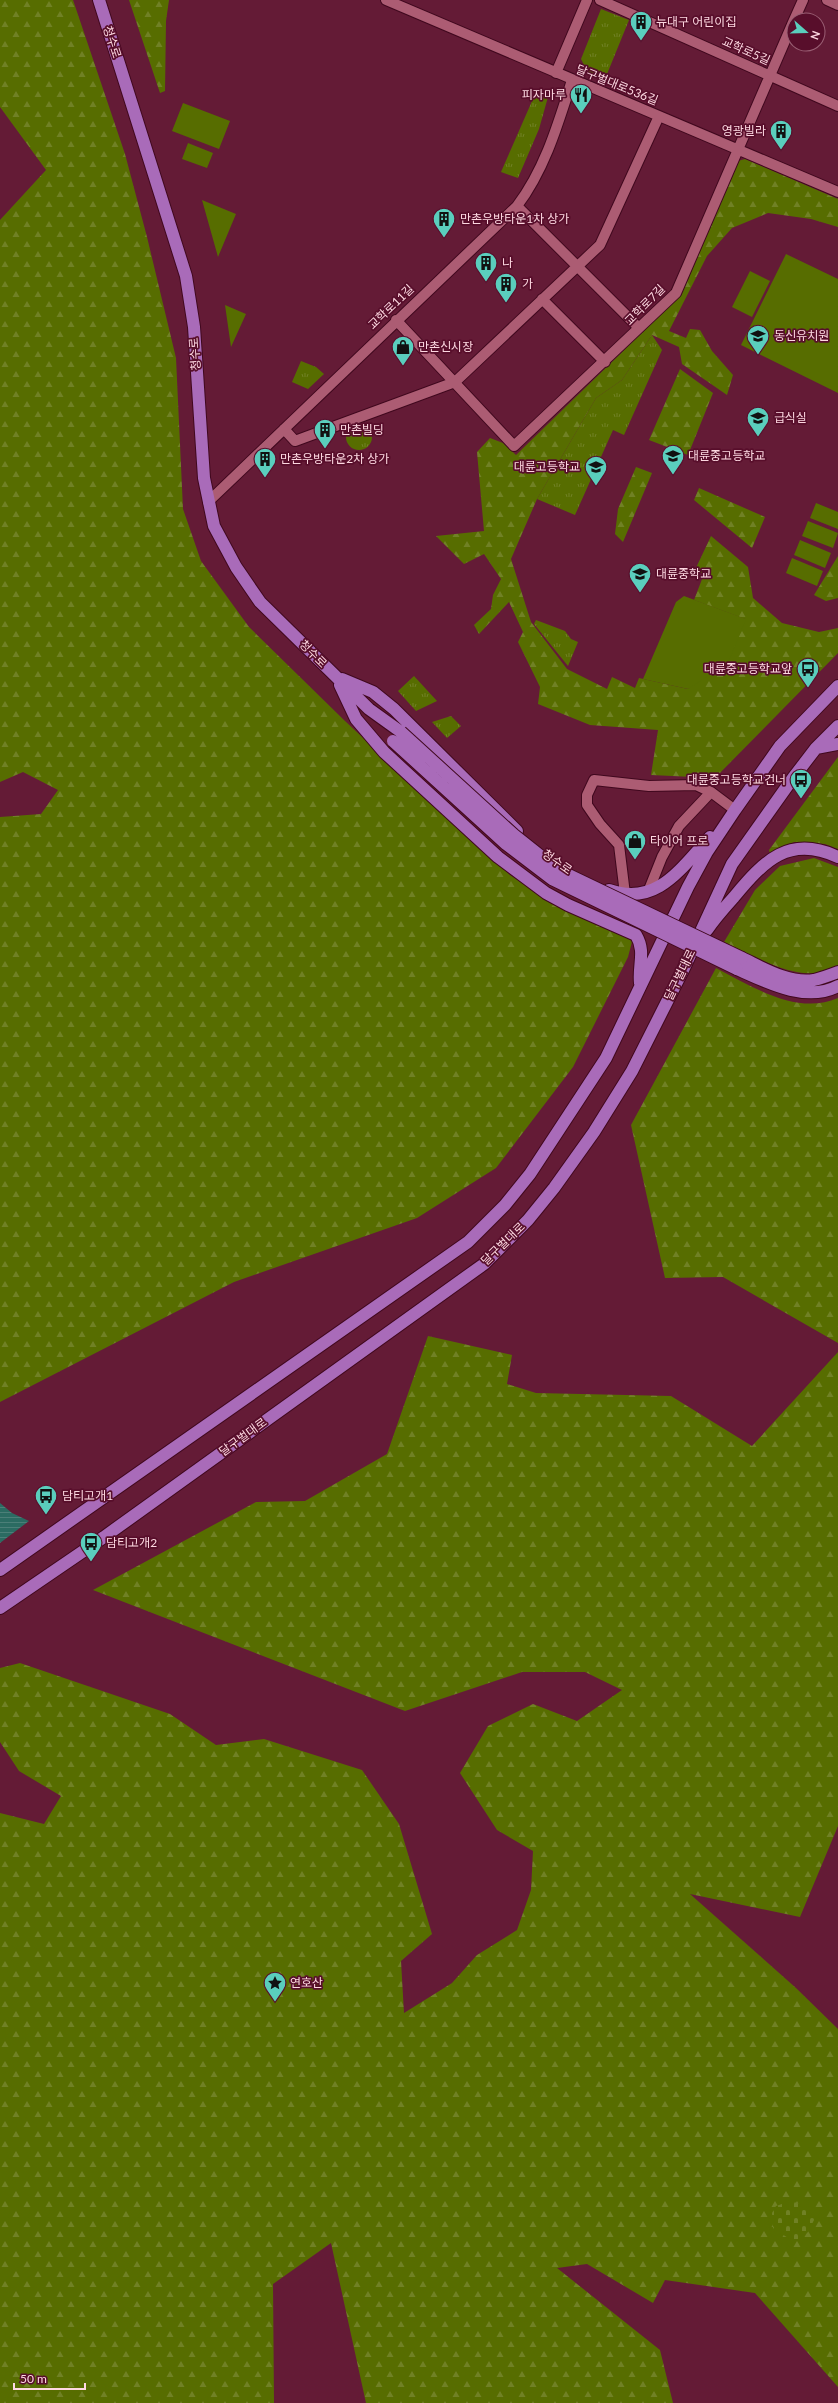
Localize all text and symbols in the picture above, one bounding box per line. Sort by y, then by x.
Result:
building icon: 뉴대구 어린이집 [628,9,654,42]
north arrow [786,12,826,52]
place label: 뉴대구 어린이집 [656,14,736,29]
street label: 청수로 [100,24,125,60]
text: N [808,29,823,42]
street label: 교학로5길 [720,33,773,68]
street label: 달구벌대로536길 [574,61,660,108]
restaurant icon: 피자마루 [568,82,594,115]
place label: 피자마루 [522,87,566,102]
building icon: 영광빌라 [768,118,794,151]
place label: 영광빌라 [722,123,766,138]
building icon: 만촌우방타운1차 상가 [431,206,457,239]
place label: 만촌우방타운1차 상가 [460,211,569,226]
building icon: 나 [473,250,499,283]
place label: 나 [502,255,513,270]
building icon: 가 [493,271,519,304]
place label: 가 [522,276,533,291]
street label: 교학로11길 [365,281,417,332]
street label: 교학로7길 [621,281,668,328]
school or university icon: 동신유치원 [745,323,771,356]
place label: 동신유치원 [774,328,829,343]
shop icon: 만촌신시장 [390,334,416,367]
street label: 청수로 [186,337,203,371]
place label: 만촌신시장 [418,339,473,354]
school or university icon: 급식실 [745,405,771,438]
place label: 급식실 [774,410,807,425]
building icon: 만촌빌딩 [312,417,338,450]
place label: 만촌빌딩 [340,422,384,437]
school or university icon: 대륜중고등학교 [660,443,686,476]
building icon: 만촌우방타운2차 상가 [252,446,278,479]
place label: 대륜중고등학교 [688,448,765,463]
place label: 만촌우방타운2차 상가 [280,451,389,466]
school or university icon: 대륜고등학교 [583,454,609,487]
place label: 대륜고등학교 [514,459,580,474]
school or university icon: 대륜중학교 [627,561,653,594]
place label: 대륜중학교 [656,566,711,581]
street label: 청수로 [296,637,330,671]
bus stop icon: 대륜중고등학교앞 [795,656,821,689]
place label: 대륜중고등학교앞 [704,661,792,676]
bus stop icon: 대륜중고등학교건너 [788,767,814,800]
place label: 대륜중고등학교건너 [687,772,786,787]
shop icon: 타이어 프로 [622,828,648,861]
place label: 타이어 프로 [650,833,708,848]
street label: 청수로 [539,846,575,877]
street label: 달구벌대로 [661,947,698,1003]
street label: 달구벌대로 [478,1219,528,1268]
street label: 달구벌대로 [216,1414,269,1459]
bus stop icon: 담티고개1 [33,1483,59,1516]
place label: 담티고개1 [62,1488,113,1503]
bus stop icon: 담티고개2 [78,1530,104,1563]
place label: 담티고개2 [106,1535,157,1550]
place icon: 연호산 [262,1970,288,2003]
place label: 연호산 [290,1975,323,1990]
scale bar [14,2365,85,2391]
text: 50 m [20,2371,47,2386]

